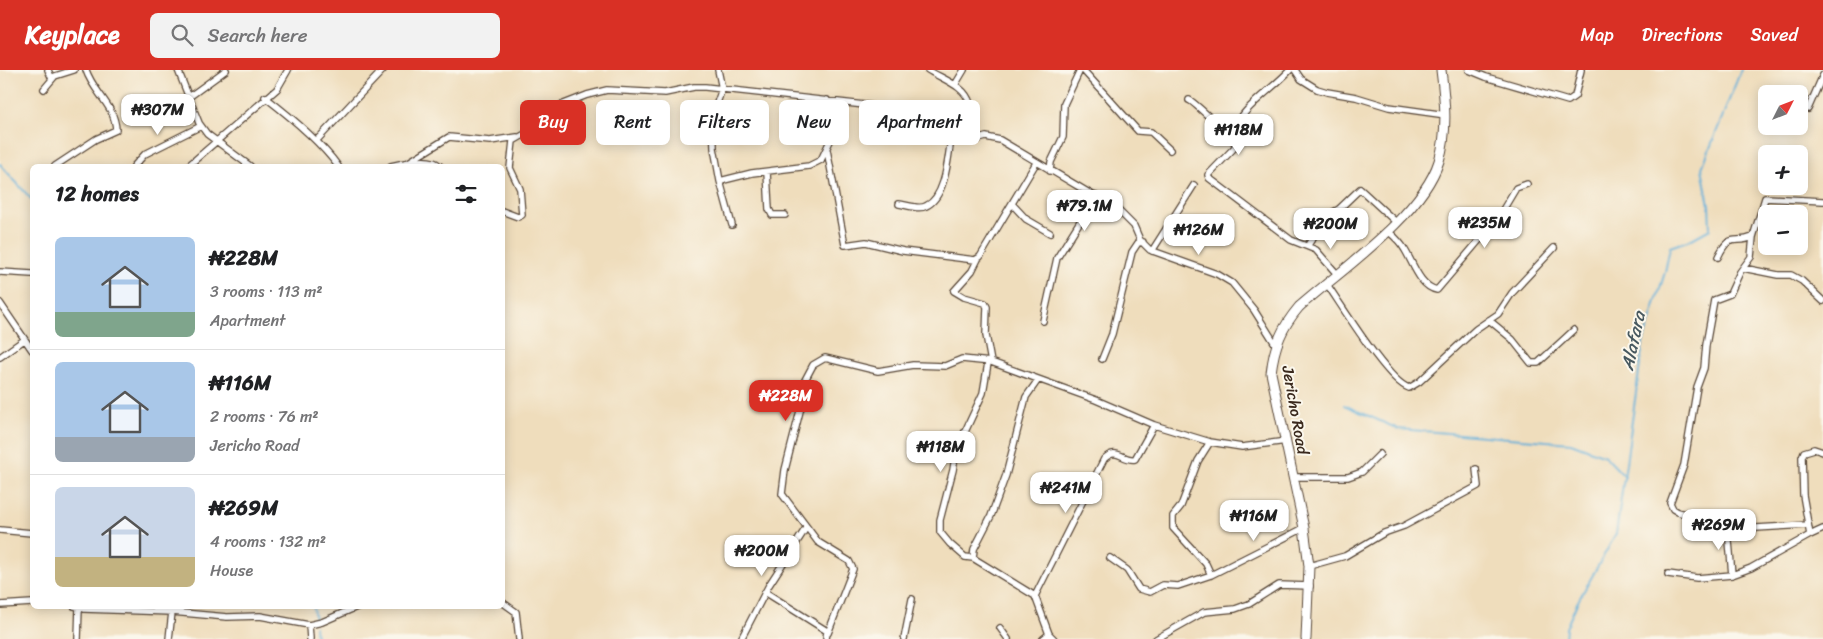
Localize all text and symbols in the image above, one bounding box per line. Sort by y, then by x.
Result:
search box [150,13,500,58]
text: Keyplace [25,14,120,56]
text: Search here [208,19,308,52]
text: Map [1581,19,1614,51]
text: Directions [1642,19,1723,51]
text: Saved [1751,19,1798,51]
icon: search [168,21,196,49]
north arrow [1758,85,1808,135]
map controls [1758,85,1808,255]
pin: ₦307M [123,93,193,136]
text: ₦307M [132,95,184,124]
chip: Buy [520,100,586,145]
chip: Rent [596,100,670,145]
chip: Filters [680,100,769,145]
chip: New [779,100,849,145]
chip: Apartment [859,100,980,145]
pin: ₦118M [1204,114,1274,156]
text: ₦118M [1215,115,1263,144]
button: + [1758,145,1808,195]
text: 12 homes [55,175,139,213]
icon: filters [452,180,480,208]
pin: ₦79.1M [1044,190,1126,232]
text: ₦79.1M [1058,191,1112,220]
button: − [1758,205,1808,255]
pin: ₦235M [1450,206,1520,249]
pin: ₦200M [1296,208,1366,250]
text: ₦235M [1459,208,1511,237]
text: ₦200M [1304,209,1358,238]
pin: ₦126M [1164,214,1234,256]
text: ₦126M [1175,215,1223,244]
text: ₦228M [210,239,278,277]
icon: home [95,257,155,317]
text: 3 rooms · 113 m² [210,277,322,306]
text: Apartment [210,306,286,335]
water label: Alafara [1611,307,1655,374]
street label: Jericho Road [1273,363,1318,458]
text: ₦116M [210,364,271,402]
pin: ₦228M [751,380,821,422]
text: ₦228M [760,381,812,410]
icon: home [95,382,155,442]
text: 2 rooms · 76 m² [210,402,319,431]
pin: ₦118M [906,430,976,473]
text: Jericho Road [210,431,299,460]
text: ₦118M [917,432,965,461]
pin: ₦241M [1031,472,1101,514]
text: ₦241M [1041,473,1091,502]
text: ₦269M [210,489,278,527]
pin: ₦116M [1219,500,1289,542]
text: ₦116M [1231,501,1277,530]
icon: home [95,507,155,567]
pin: ₦269M [1684,508,1754,551]
text: ₦269M [1693,510,1745,539]
text: 4 rooms · 132 m² [210,527,326,556]
pin: ₦200M [727,534,797,577]
text: ₦200M [735,536,789,565]
text: House [210,556,253,585]

